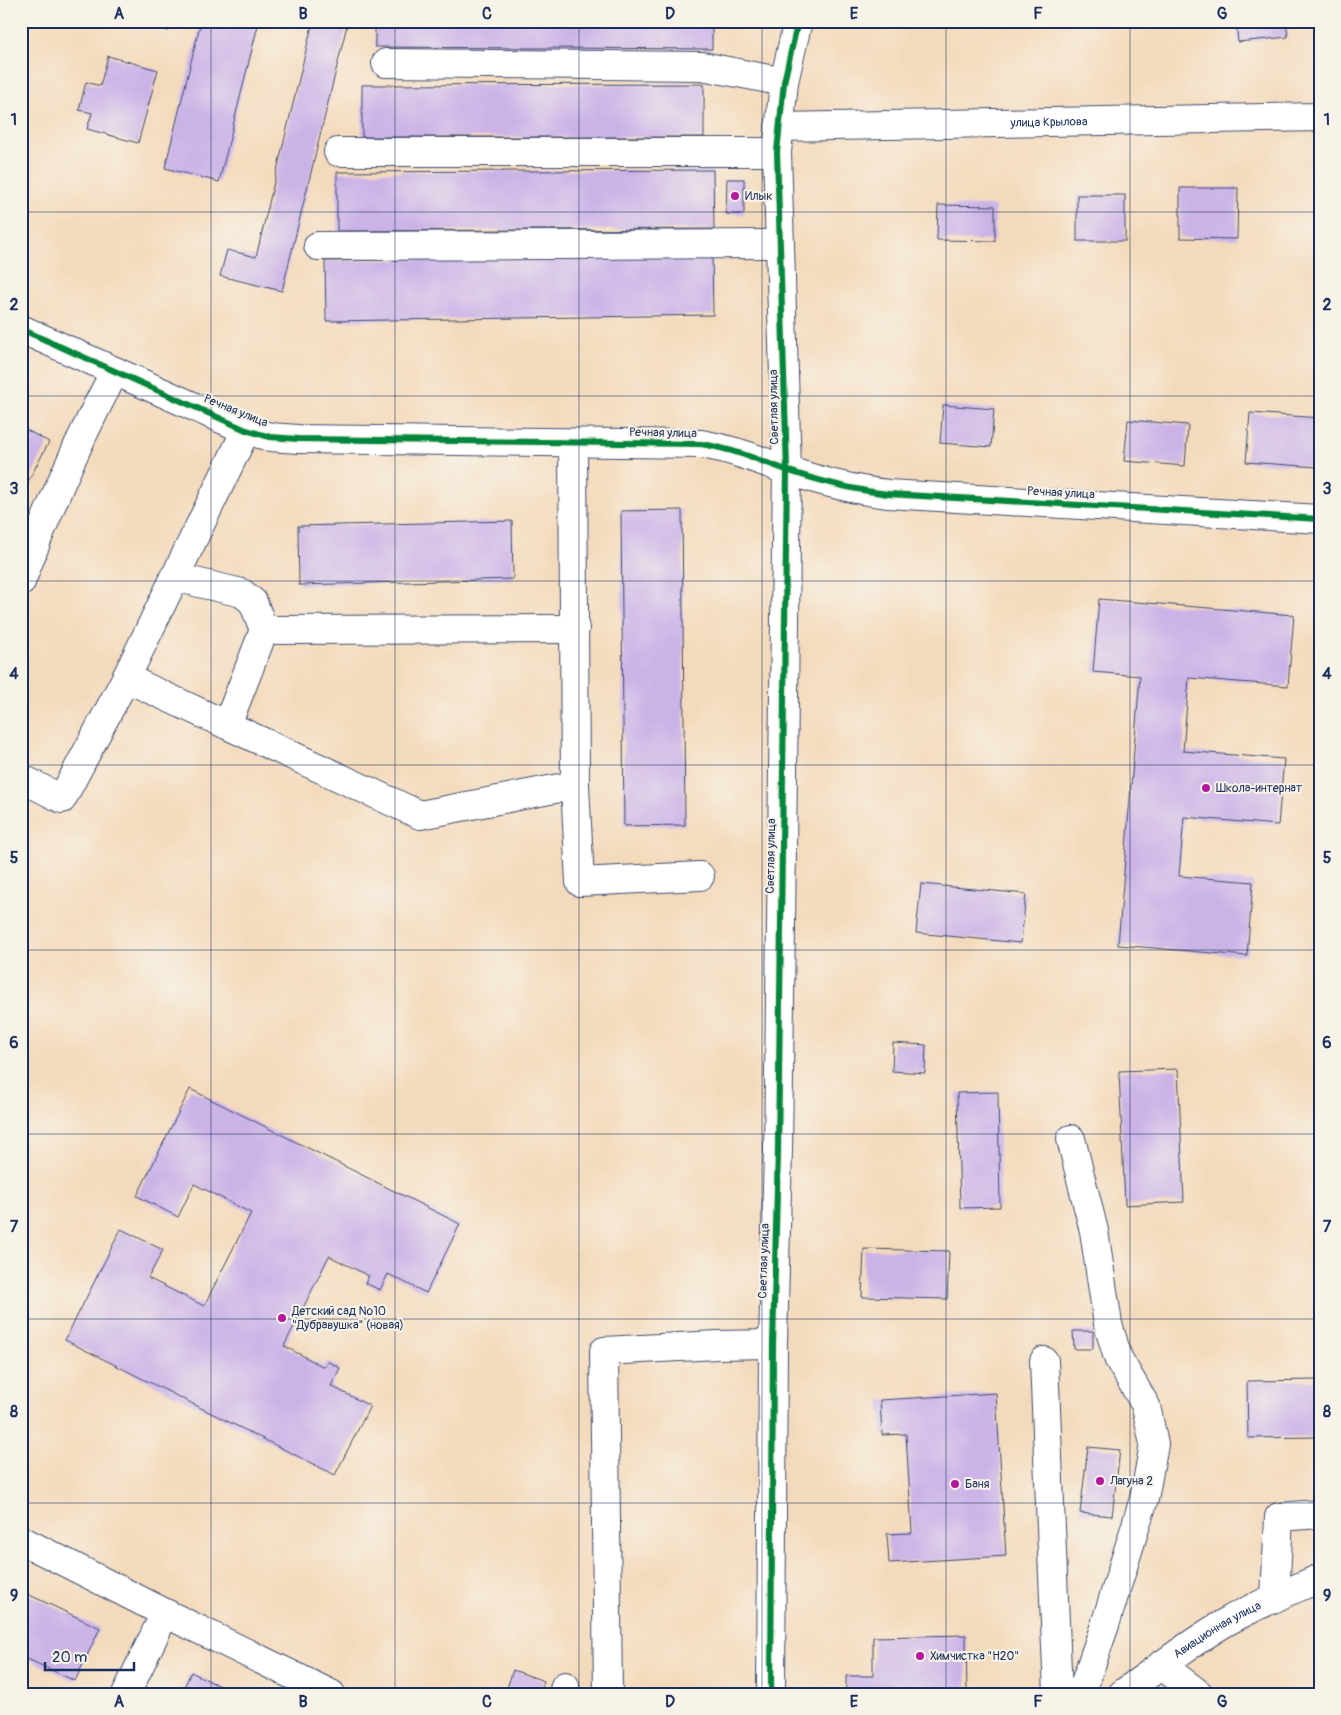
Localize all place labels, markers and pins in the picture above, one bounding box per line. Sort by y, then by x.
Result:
place label: Илык [745,189,772,204]
marker: Илык [729,190,741,202]
place label: Школа-интернат [1216,781,1302,796]
marker: Школа-интернат [1200,782,1212,794]
place label: Детский сад №10 "Дубравушка" (новая) [291,1304,404,1333]
marker: Детский сад №10 "Дубравушка" (новая) [276,1312,288,1324]
place label: Лагуна 2 [1109,1474,1153,1489]
marker: Лагуна 2 [1094,1475,1106,1487]
place label: Баня [965,1477,990,1492]
marker: Баня [949,1478,961,1490]
place label: Химчистка "H2O" [930,1649,1019,1664]
marker: Химчистка "H2O" [914,1650,926,1662]

